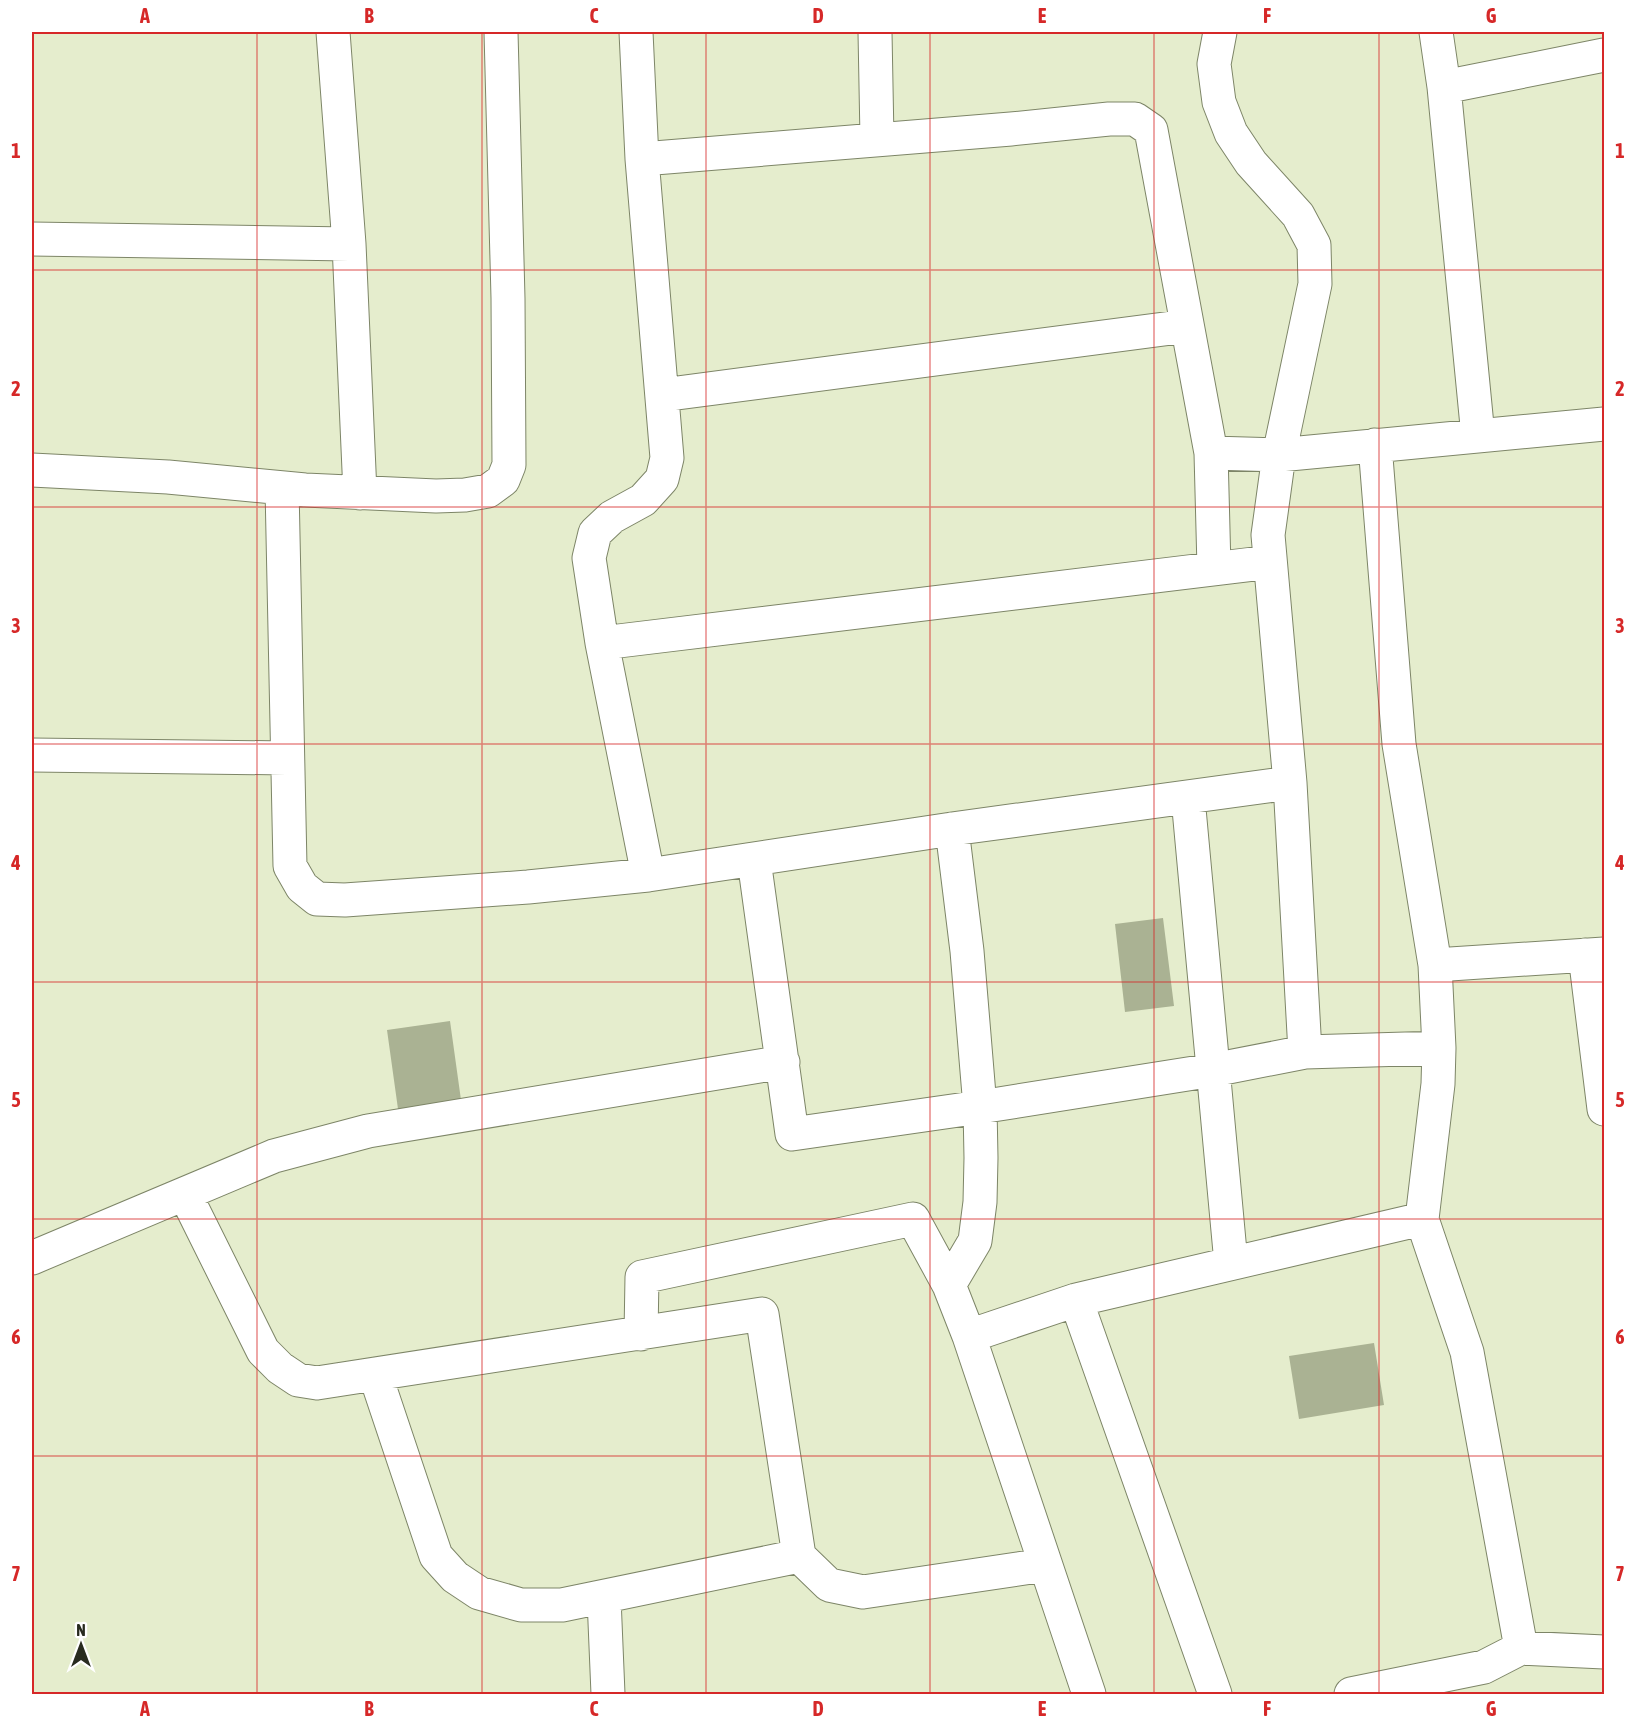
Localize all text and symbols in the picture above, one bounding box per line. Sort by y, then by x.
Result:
text: A [139,4,150,27]
text: B [364,4,374,27]
text: C [590,4,599,27]
text: D [812,4,824,27]
text: E [1038,4,1047,27]
text: F [1263,4,1271,27]
text: G [1486,4,1497,27]
text: 1 [11,139,21,162]
text: 1 [1615,139,1625,162]
text: 2 [11,377,21,400]
text: 2 [1615,377,1625,400]
text: 3 [11,614,21,637]
text: 3 [1615,614,1625,637]
text: 4 [10,851,21,874]
text: 4 [1614,851,1625,874]
text: 5 [11,1088,21,1111]
text: 5 [1615,1088,1625,1111]
text: 6 [11,1325,21,1348]
text: 6 [1615,1325,1625,1348]
text: 7 [11,1562,21,1585]
text: 7 [1615,1562,1625,1585]
north arrow [51,1615,111,1675]
text: N [76,1621,86,1639]
text: A [139,1697,150,1720]
text: B [364,1697,374,1720]
text: C [590,1697,599,1720]
text: D [812,1697,824,1720]
text: E [1038,1697,1047,1720]
text: F [1263,1697,1271,1720]
text: G [1486,1697,1497,1720]

